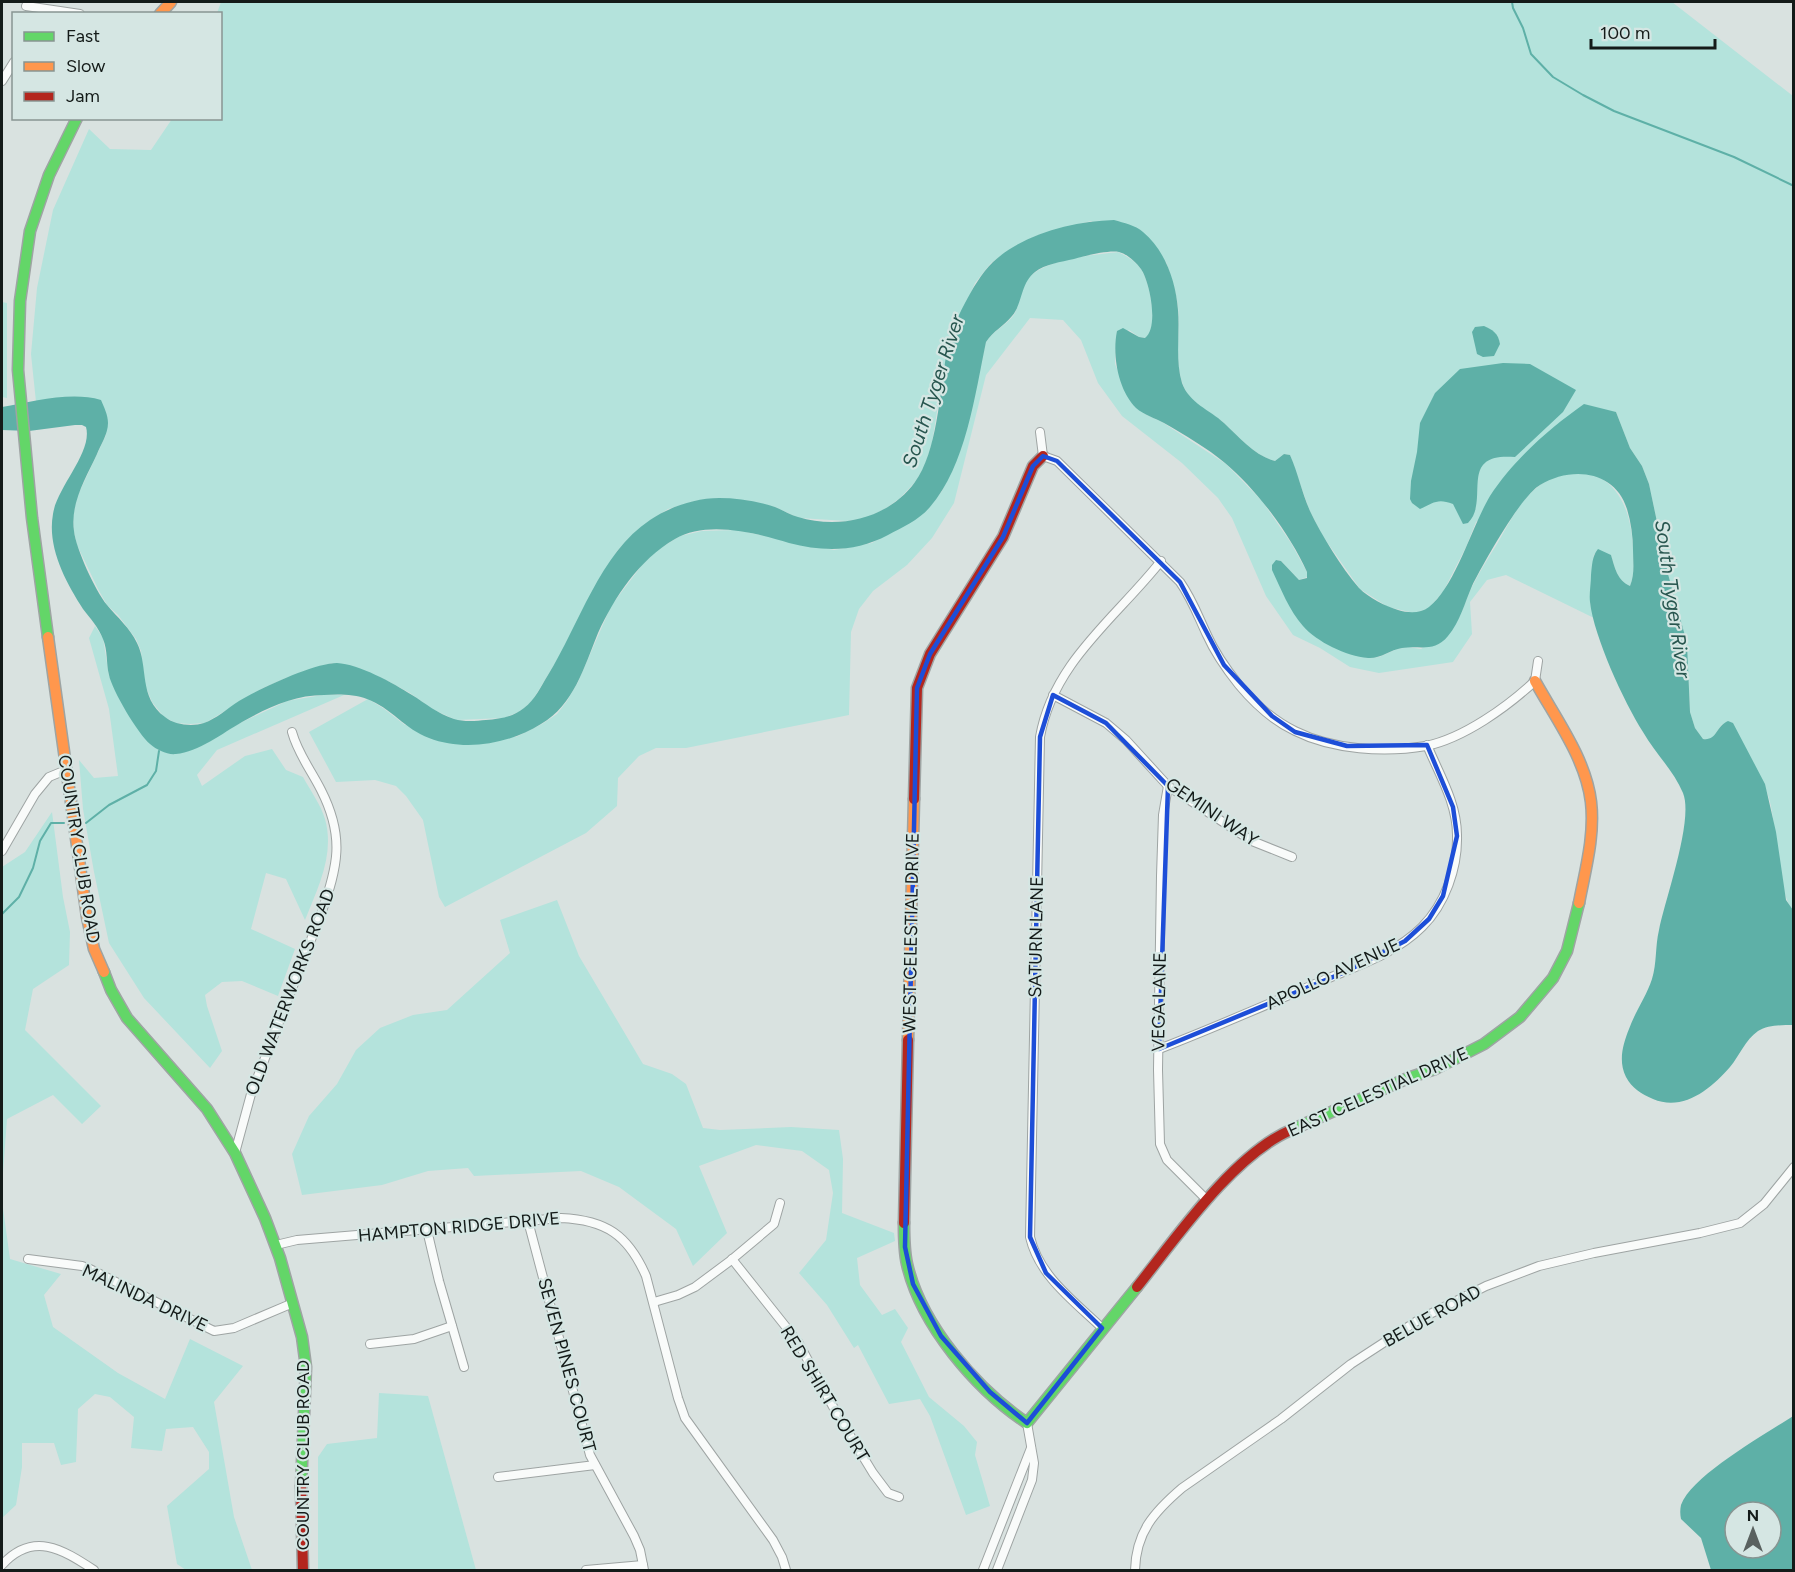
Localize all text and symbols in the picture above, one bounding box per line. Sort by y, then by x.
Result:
legend [12,12,222,120]
scale bar [1591,12,1716,50]
text: 100 m [1600,22,1650,44]
text: Fast [66,25,100,47]
text: Slow [66,55,105,77]
text: Jam [66,85,100,107]
water label: South Tyger River [897,310,969,471]
water label: South Tyger River [1650,518,1696,681]
street label: COUNTRY CLUB ROAD [53,753,105,945]
street label: GEMINI WAY [1161,773,1263,851]
street label: WEST CELESTIAL DRIVE [898,833,924,1033]
street label: SATURN LANE [1024,876,1048,998]
street label: OLD WATERWORKS ROAD [240,886,340,1098]
street label: APOLLO AVENUE [1263,933,1403,1015]
street label: VEGA LANE [1147,952,1171,1052]
street label: EAST CELESTIAL DRIVE [1284,1042,1472,1142]
street label: HAMPTON RIDGE DRIVE [357,1207,561,1247]
street label: MALINDA DRIVE [79,1259,211,1337]
street label: SEVEN PINES COURT [533,1275,601,1455]
street label: BELUE ROAD [1379,1280,1485,1352]
street label: RED SHIRT COURT [776,1322,874,1466]
street label: COUNTRY CLUB ROAD [292,1360,314,1550]
north arrow [1723,1500,1783,1560]
text: N [1747,1506,1759,1525]

